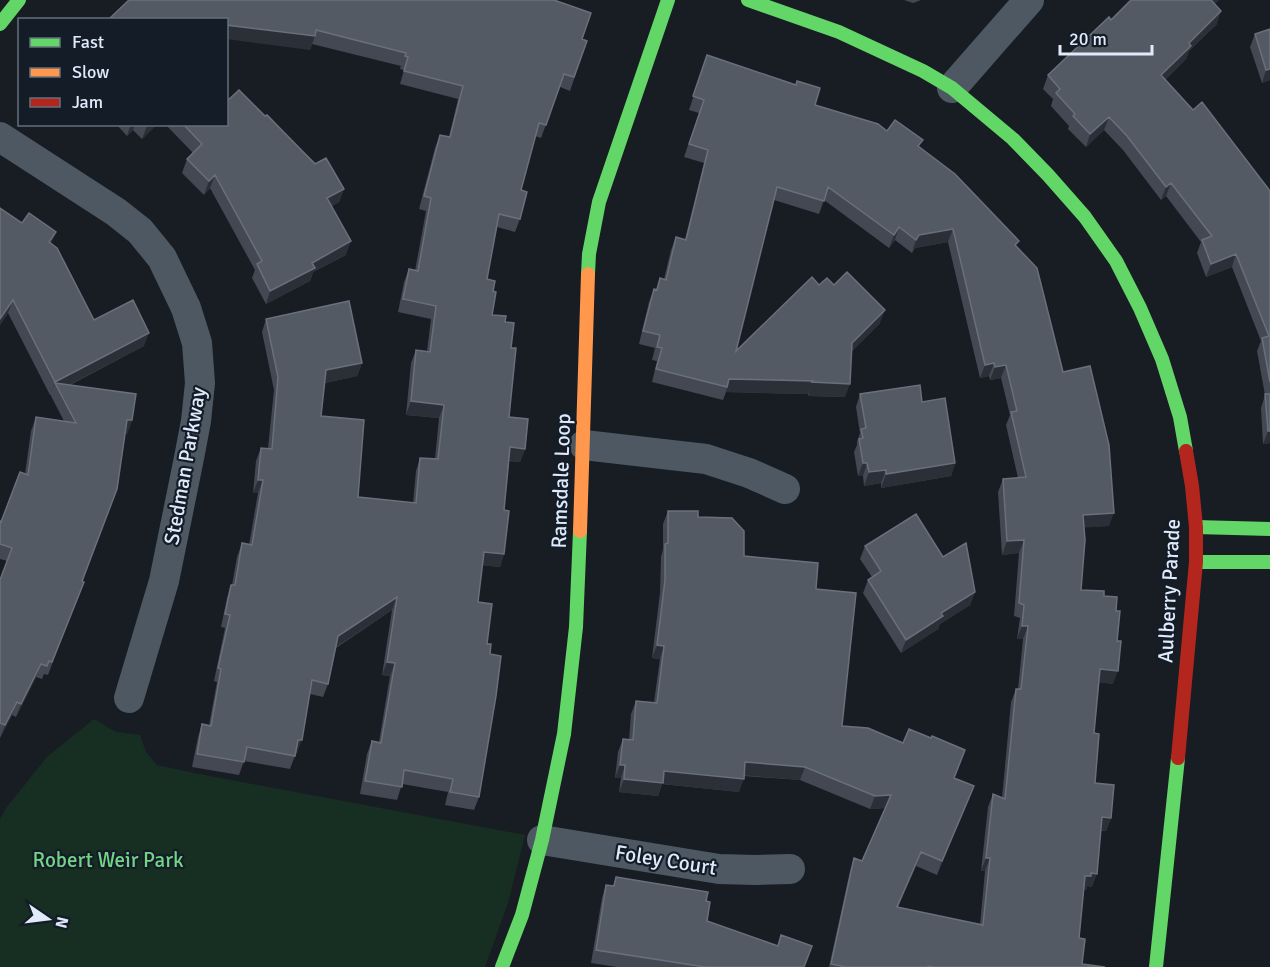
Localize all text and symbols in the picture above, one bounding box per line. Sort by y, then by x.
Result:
legend [18,18,228,126]
scale bar [1060,18,1152,56]
text: 20 m [1069,28,1107,50]
text: Fast [72,31,104,53]
text: Slow [72,61,109,83]
text: Jam [72,91,103,113]
street label: Stedman Parkway [158,385,212,547]
street label: Ramsdale Loop [546,413,576,549]
street label: Aulberry Parade [1152,518,1186,664]
street label: Foley Court [613,839,719,881]
park label: Robert Weir Park [33,847,184,873]
north arrow [18,889,78,949]
text: N [51,915,73,930]

